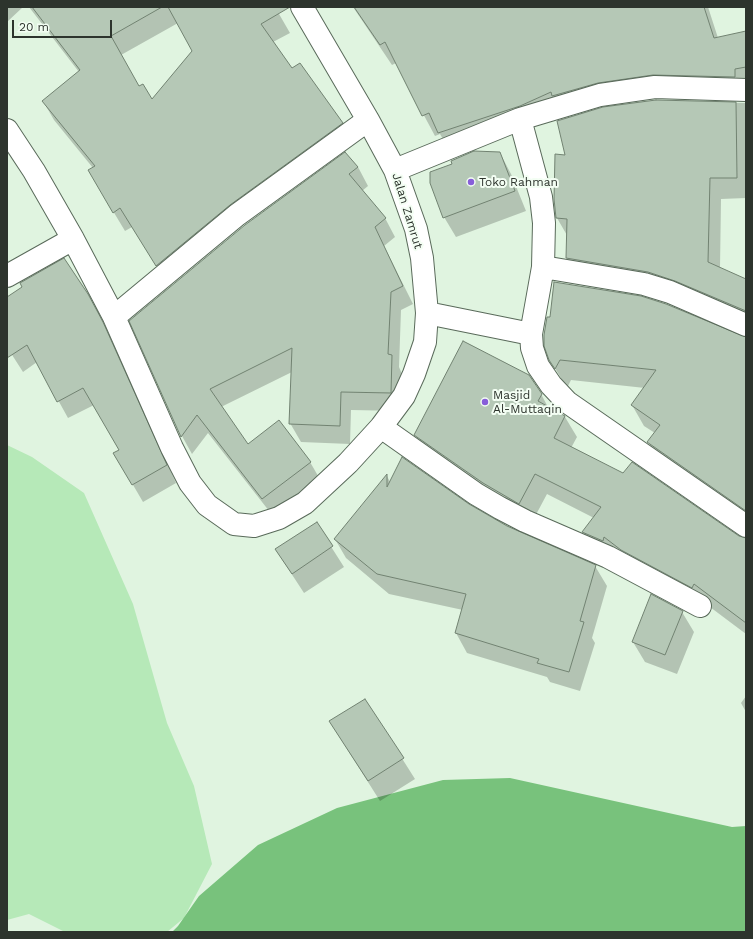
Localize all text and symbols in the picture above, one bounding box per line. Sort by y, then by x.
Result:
scale bar [14,12,114,38]
text: 20 m [19,20,49,34]
street label: Jalan Zamrut [389,171,425,251]
place label: Toko Rahman [479,175,558,189]
marker: Toko Rahman [466,177,476,187]
place label: Masjid Al-Muttaqin [493,388,562,416]
marker: Masjid Al-Muttaqin [480,397,490,407]

